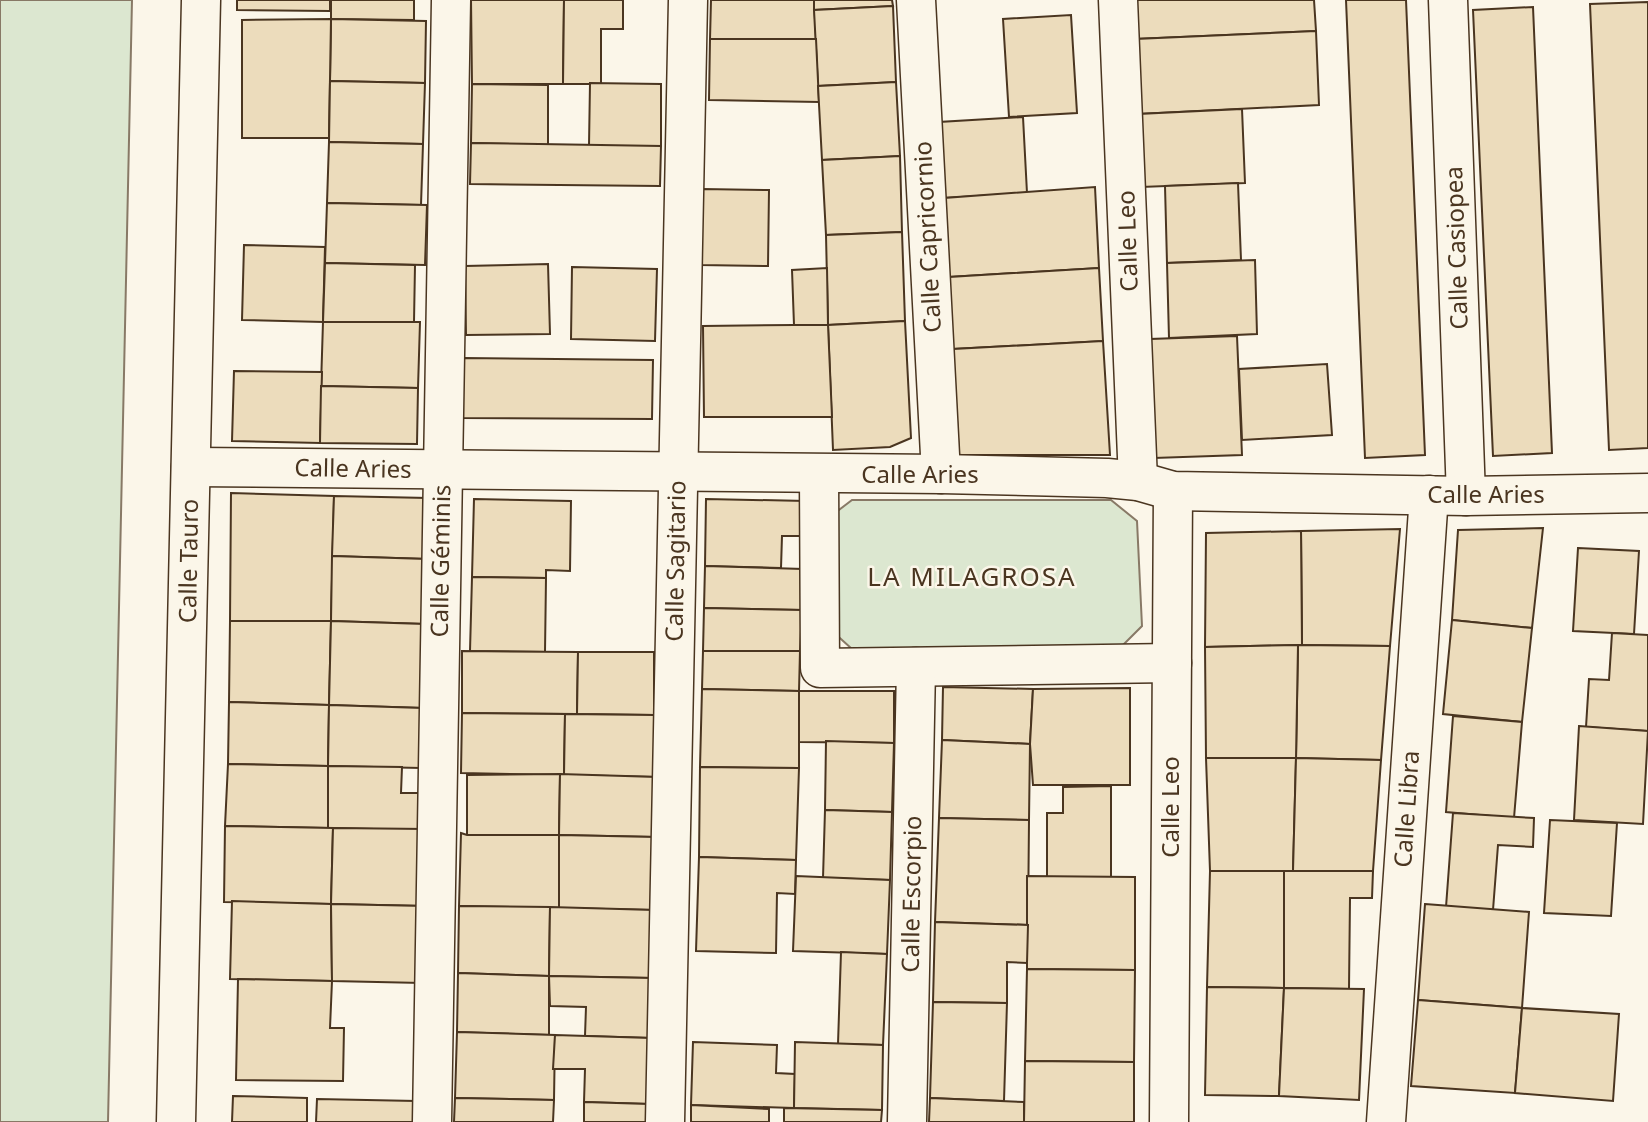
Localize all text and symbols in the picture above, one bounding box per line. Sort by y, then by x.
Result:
street label: Calle Capricornio [905,140,948,334]
street label: Calle Casiopea [1436,166,1475,330]
street label: Calle Leo [1108,190,1145,292]
street label: Calle Aries [294,450,412,485]
street label: Calle Aries [861,457,979,490]
street label: Calle Aries [1427,477,1545,510]
street label: Calle Sagitario [657,480,692,642]
street label: Calle Géminis [422,484,457,638]
street label: Calle Tauro [170,498,205,623]
district label: LA MILAGROSA [867,558,1077,594]
street label: Calle Libra [1385,749,1426,869]
street label: Calle Leo [1153,756,1186,858]
street label: Calle Escorpio [893,815,928,973]

